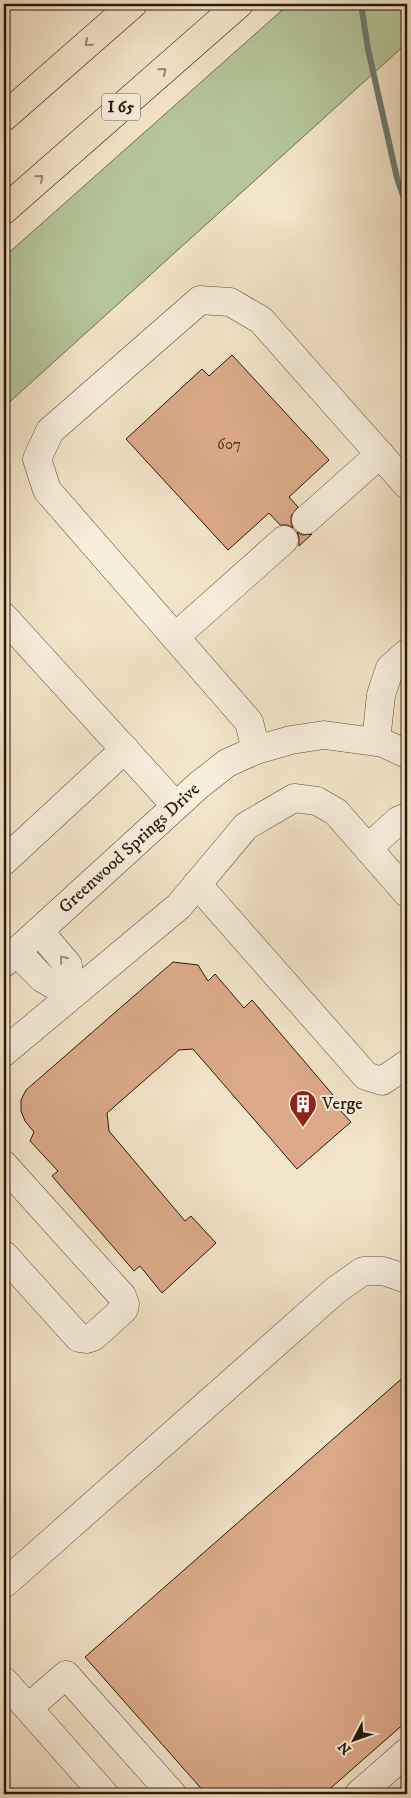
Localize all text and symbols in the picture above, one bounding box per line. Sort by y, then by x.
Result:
one-way arrow [85,37,94,46]
one-way arrow [157,68,166,77]
road number: I 65 [102,94,140,120]
one-way arrow [35,175,44,184]
house number: 607 [217,435,241,454]
street label: Greenwood Springs Drive [54,778,205,918]
one-way arrow [60,956,69,965]
building icon: Verge [288,1089,318,1128]
place label: Verge [321,1093,363,1115]
north arrow [328,1716,378,1766]
text: N [334,1737,356,1758]

